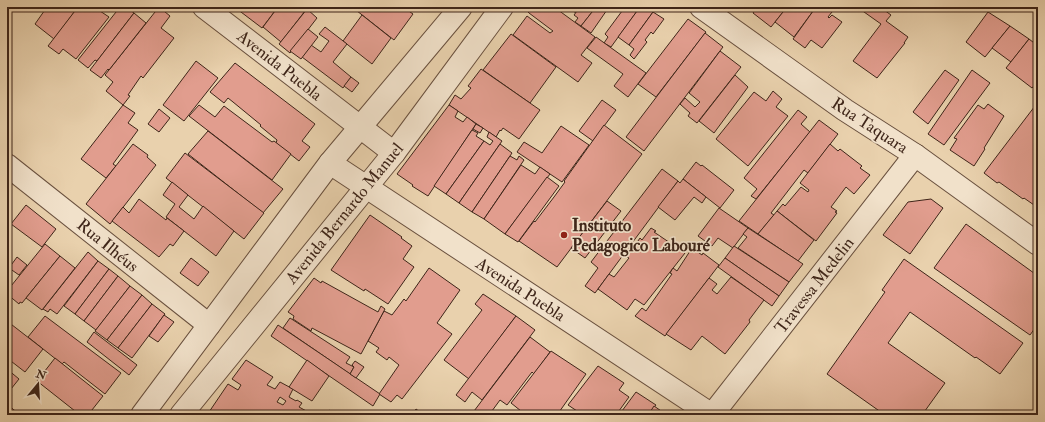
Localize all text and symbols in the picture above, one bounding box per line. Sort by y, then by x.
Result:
street label: Avenida Puebla [232,25,327,106]
street label: Rua Taquara [828,93,913,158]
street label: Avenida Bernardo Manuel [280,138,408,289]
street label: Rua Ilhéus [73,214,143,277]
place label: Instituto Pedagogico Labouré [572,215,711,257]
marker: Instituto Pedagogico Labouré [559,230,569,240]
street label: Travessa Medelin [770,233,859,338]
street label: Avenida Puebla [471,252,570,327]
north arrow [18,364,58,404]
text: N [33,367,49,383]

